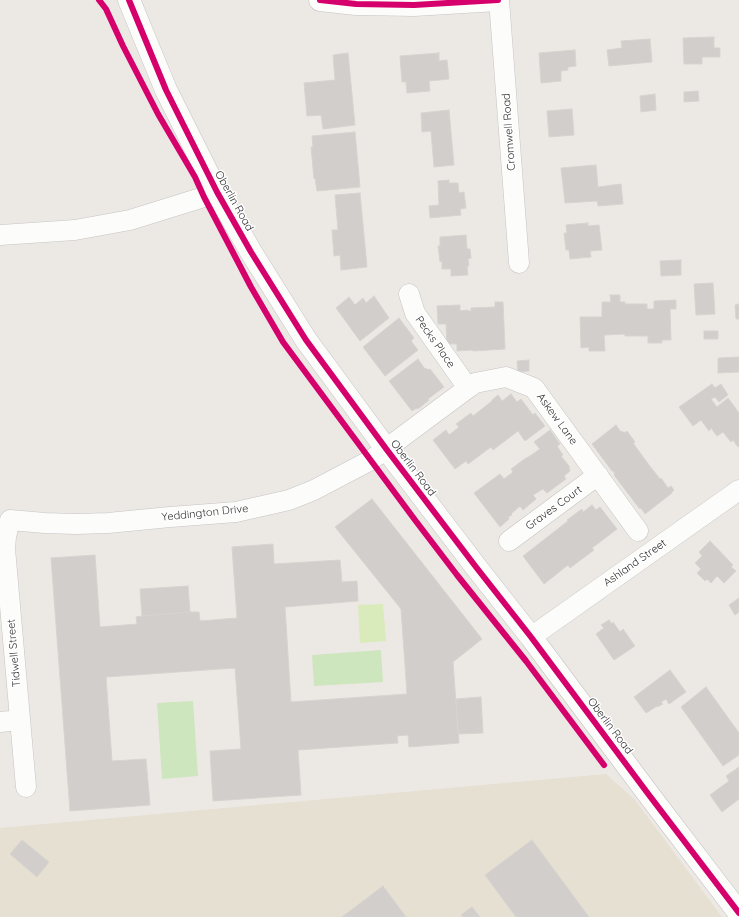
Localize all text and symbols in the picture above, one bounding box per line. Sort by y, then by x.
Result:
street label: Cromwell Road [500,93,518,171]
street label: Oberlin Road [212,168,256,234]
street label: Pecks Place [412,314,458,370]
street label: Askew Lane [534,391,580,447]
street label: Oberlin Road [388,437,438,499]
street label: Graves Court [523,483,585,533]
street label: Yeddington Drive [161,502,249,524]
street label: Ashland Street [601,536,669,590]
street label: Tidwell Street [4,618,24,688]
street label: Oberlin Road [585,695,635,757]

